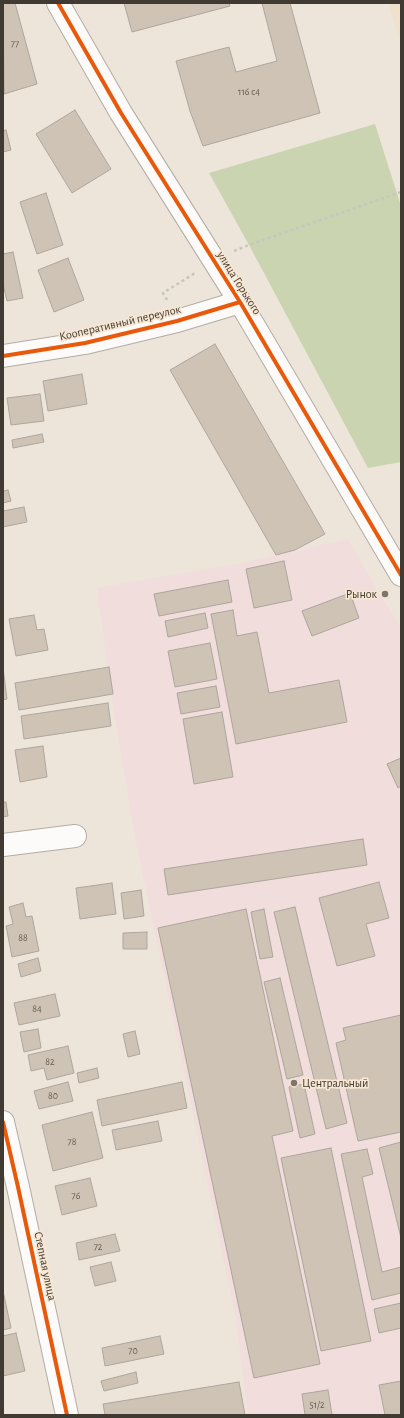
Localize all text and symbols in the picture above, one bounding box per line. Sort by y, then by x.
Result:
house number: 77 [11,38,19,50]
house number: 116 с4 [238,86,260,98]
street label: улица Горького [214,249,264,317]
street label: Кооперативный переулок [58,302,182,344]
place label: Рынок [346,587,377,601]
marker: Рынок [380,589,390,599]
house number: 88 [18,932,28,944]
house number: 84 [32,1003,42,1015]
house number: 82 [45,1056,55,1068]
place label: Центральный [302,1076,368,1090]
marker: Центральный [289,1078,299,1088]
house number: 80 [48,1090,58,1102]
house number: 78 [68,1136,76,1148]
house number: 76 [72,1190,80,1202]
street label: Степная улица [31,1230,59,1302]
house number: 72 [94,1241,102,1253]
house number: 70 [128,1345,138,1357]
house number: 51/2 [309,1399,325,1411]

